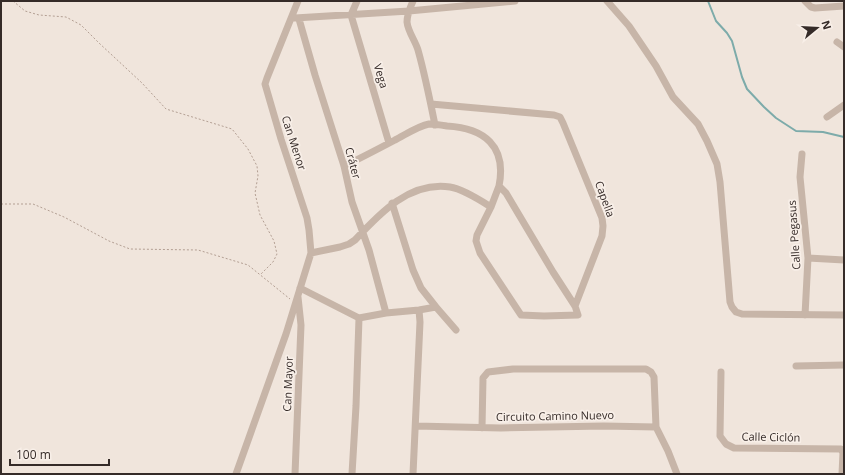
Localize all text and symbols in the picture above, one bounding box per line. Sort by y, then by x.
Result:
north arrow [797,8,837,48]
text: N [818,18,836,31]
street label: Vega [371,62,392,90]
street label: Can Menor [279,114,311,173]
street label: Cráter [342,145,365,181]
street label: Capella [592,179,619,219]
street label: Calle Pegasus [784,200,803,270]
street label: Can Mayor [279,356,296,412]
street label: Circuito Camino Nuevo [496,407,614,424]
street label: Calle Ciclón [742,428,801,445]
scale bar [10,441,109,467]
text: 100 m [16,446,51,463]

